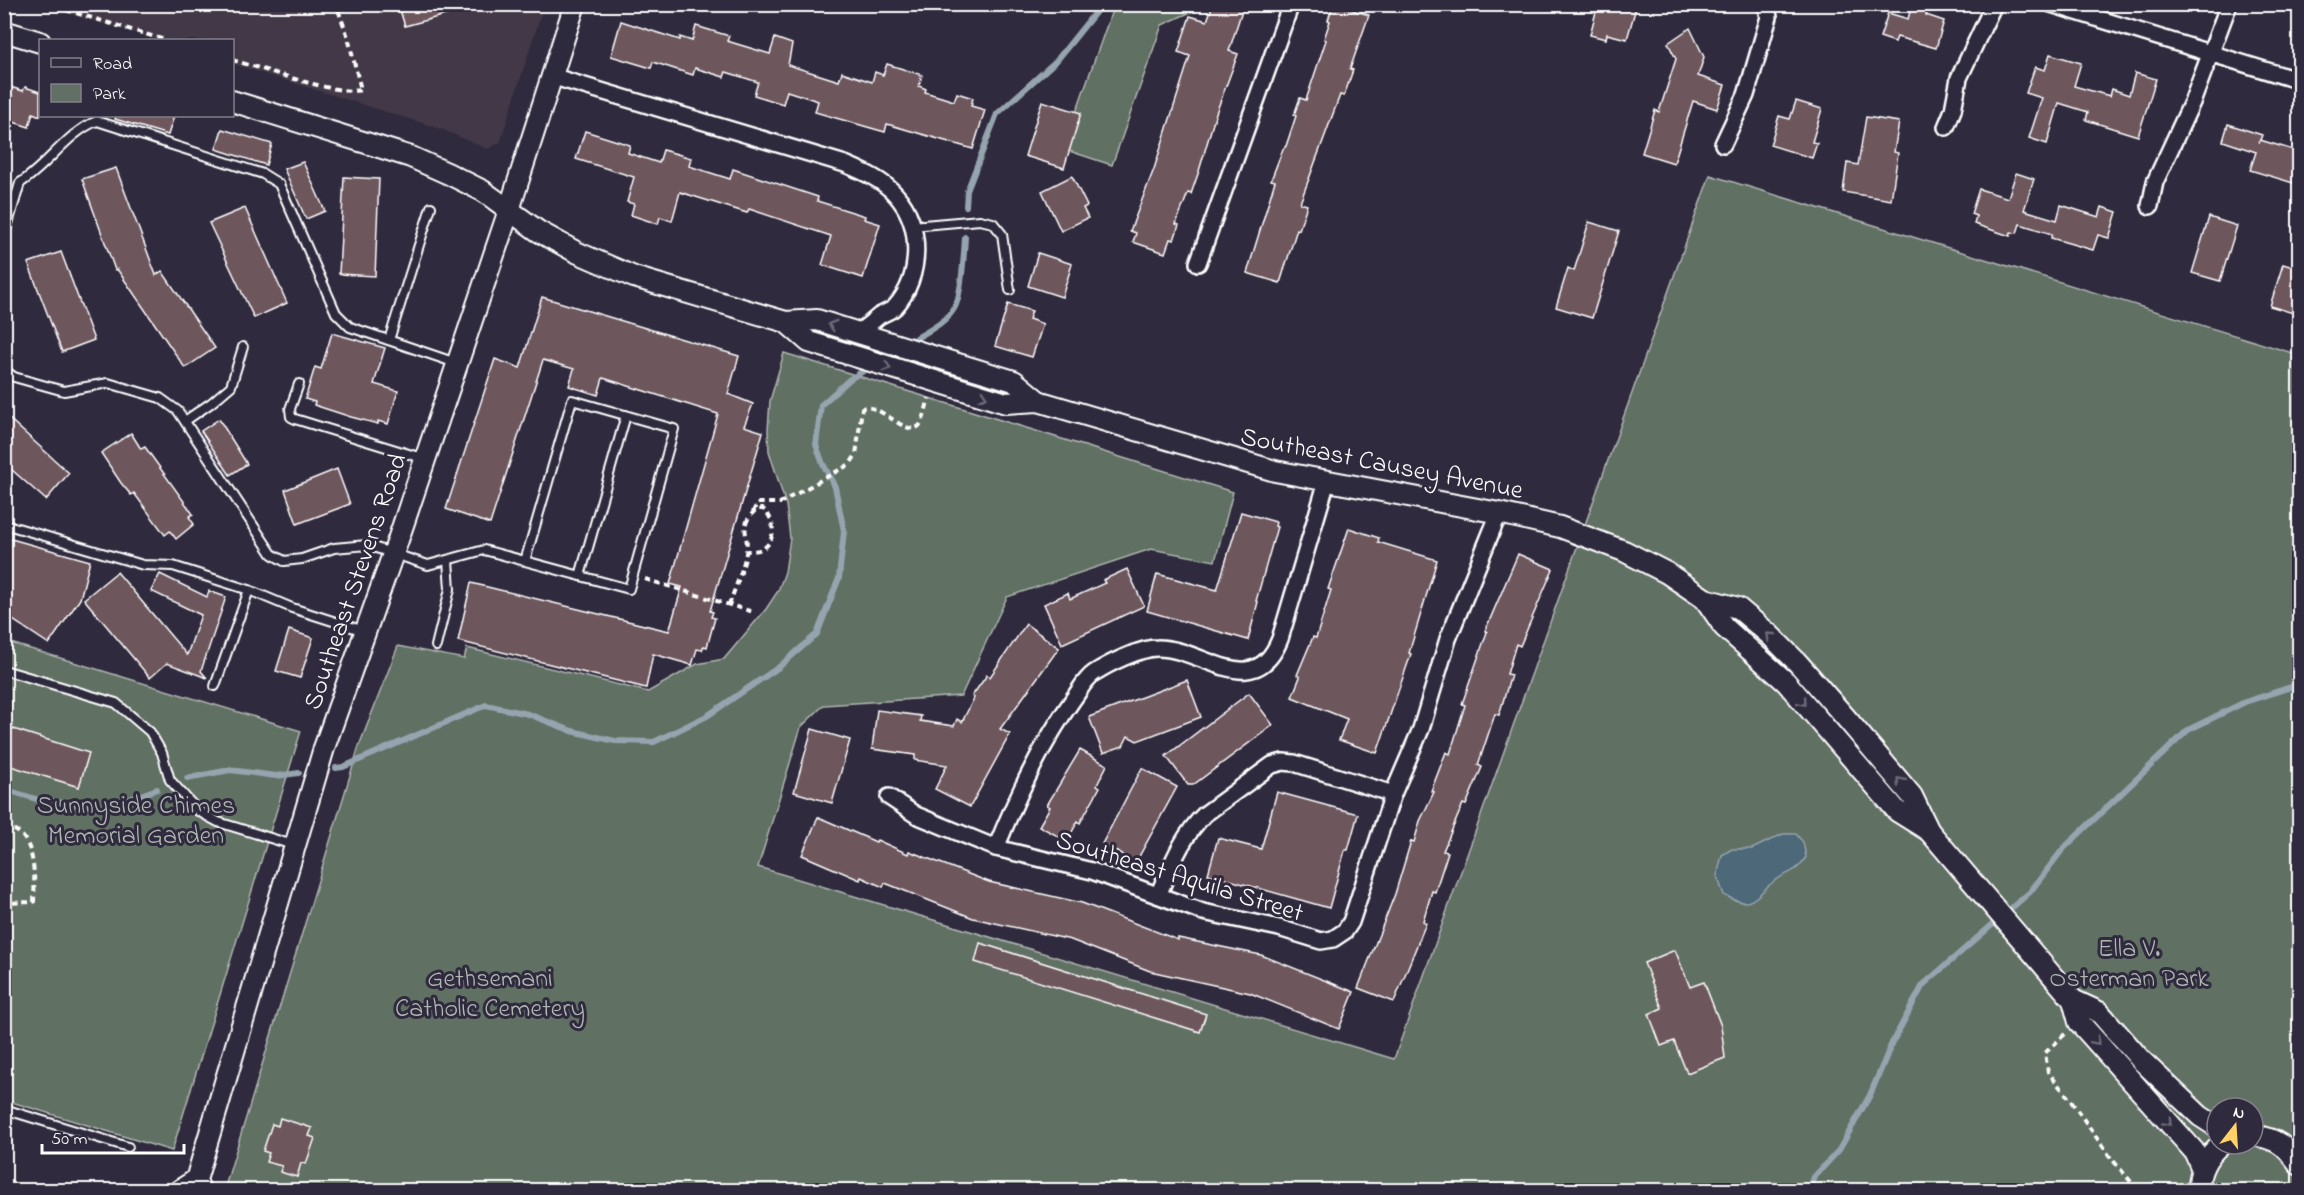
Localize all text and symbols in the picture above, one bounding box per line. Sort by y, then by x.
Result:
legend [39,39,234,117]
text: Road [93,52,132,78]
text: Park [93,82,126,108]
one-way arrow [827,320,838,332]
one-way arrow [881,359,892,372]
one-way arrow [977,389,988,401]
street label: Southeast Causey Avenue [1237,419,1526,511]
street label: Southeast Stevens Road [295,448,419,715]
one-way arrow [1766,632,1777,643]
one-way arrow [1795,695,1806,706]
one-way arrow [1896,777,1907,788]
park label: Sunnyside Chimes Memorial Garden [37,788,235,856]
street label: Southeast Aquila Street [1051,822,1308,934]
park label: Ella V. Osterman Park [2049,931,2209,999]
park label: Gethsemani Catholic Cemetery [395,961,585,1029]
one-way arrow [2089,1035,2100,1045]
north arrow [2205,1096,2265,1156]
text: N [2230,1101,2248,1127]
one-way arrow [2161,1115,2172,1125]
scale bar [42,1117,184,1155]
text: 50 m [51,1127,88,1153]

